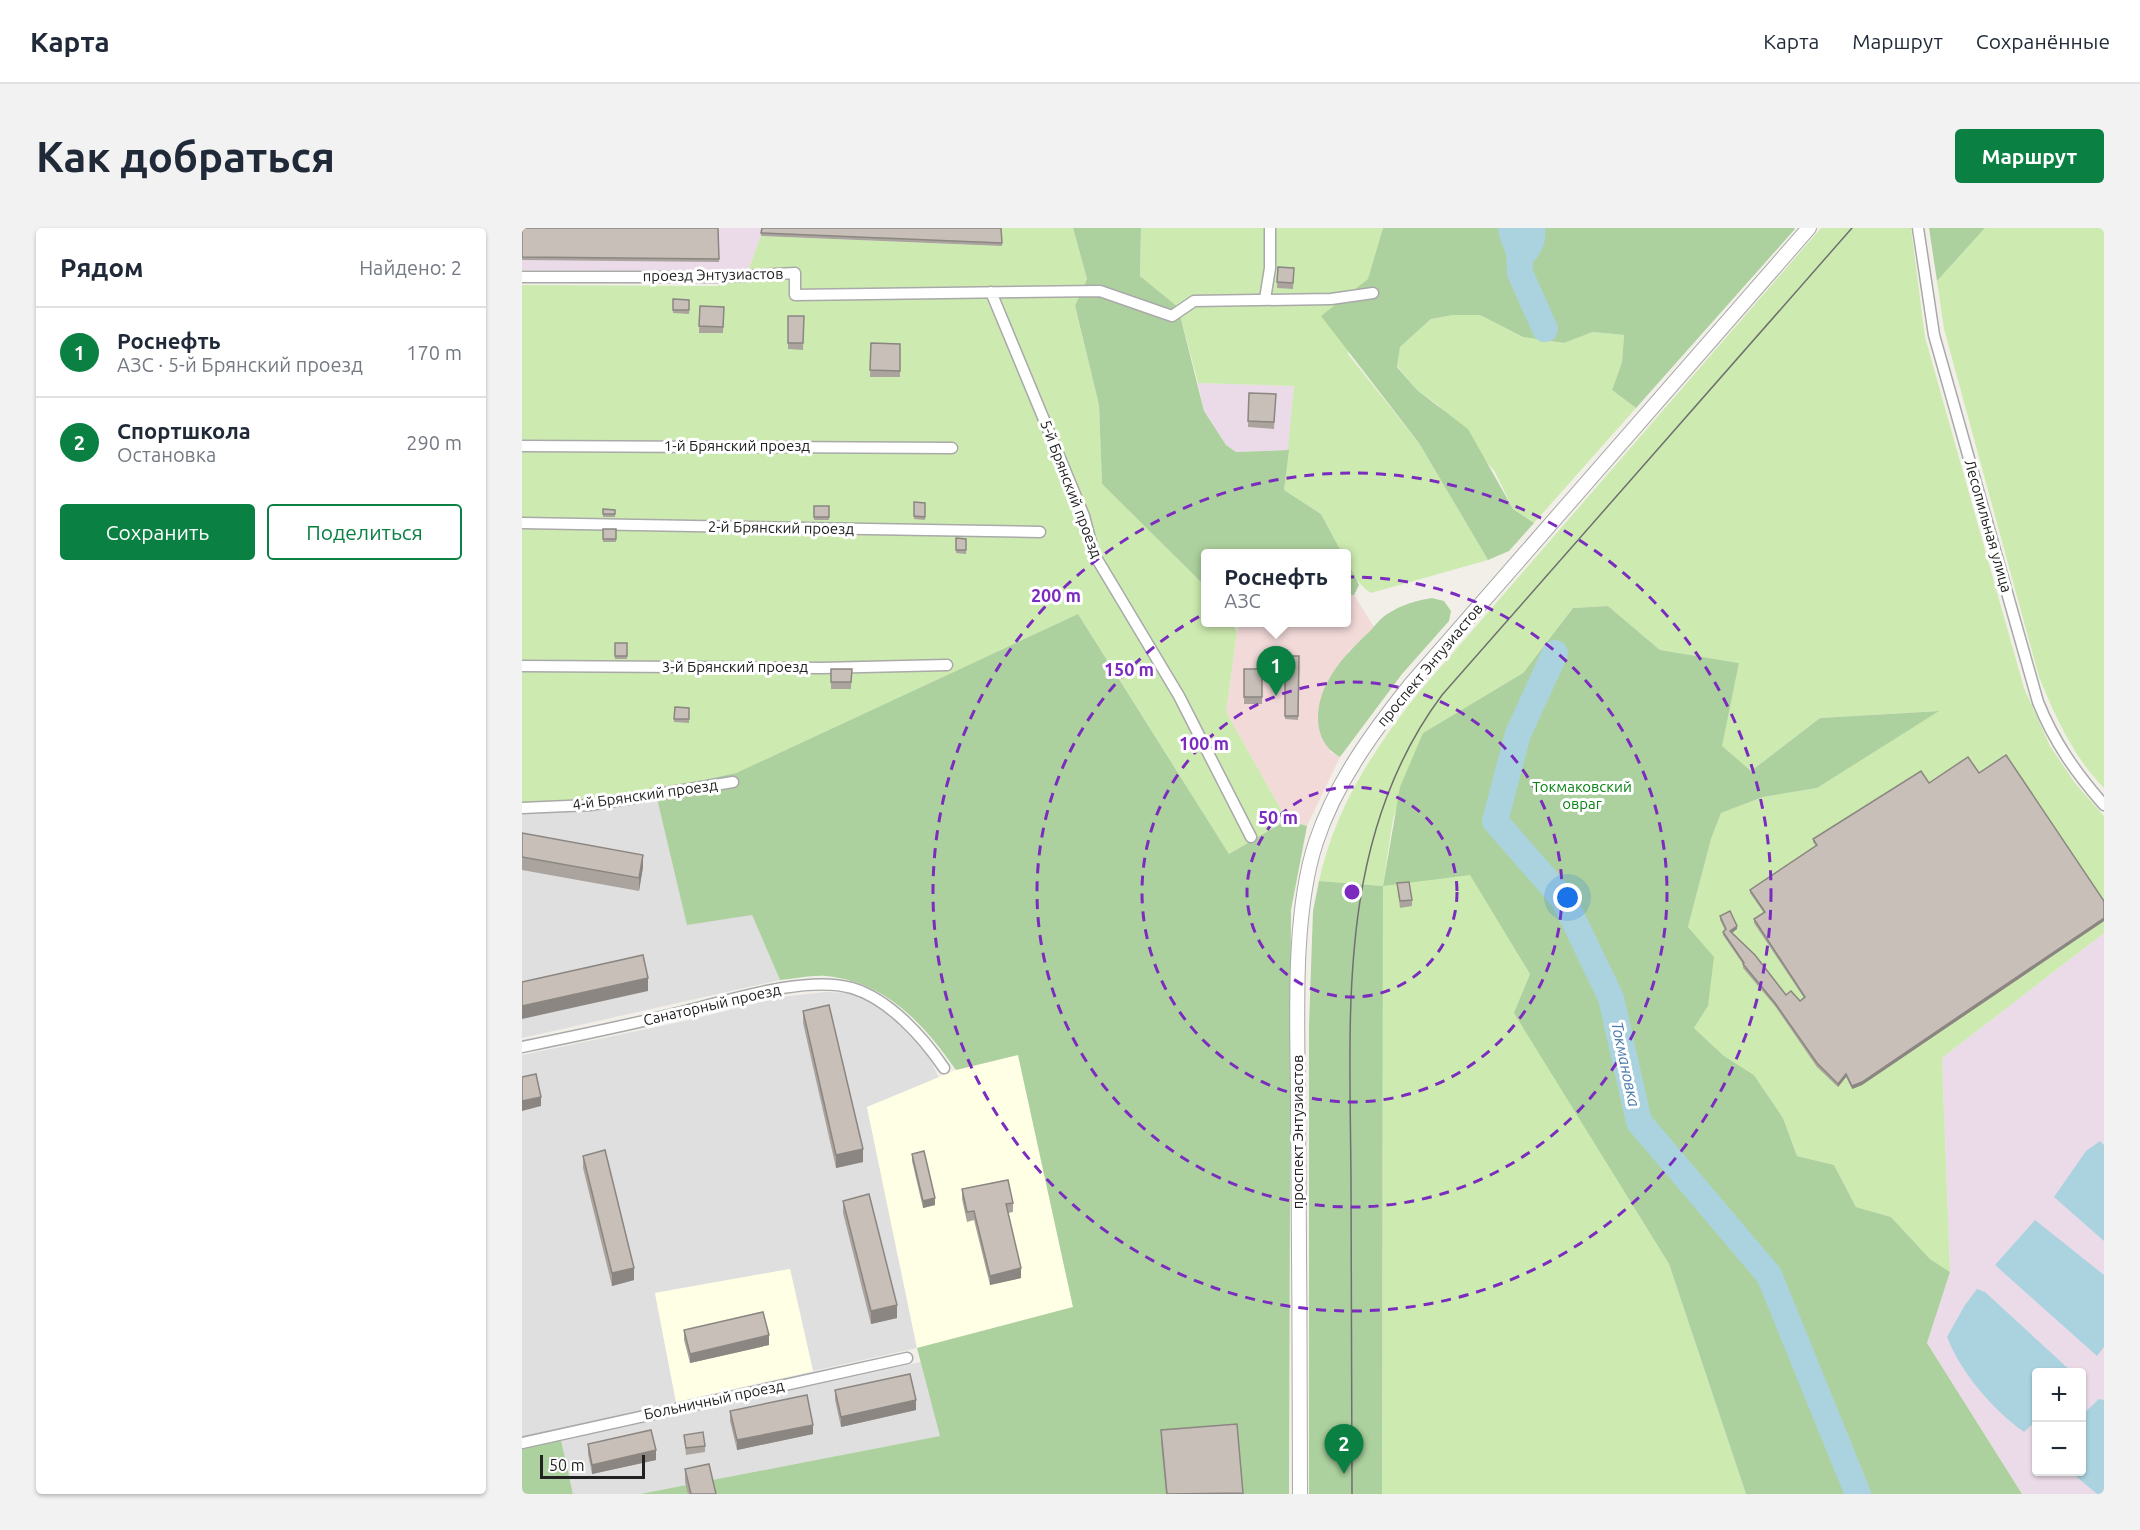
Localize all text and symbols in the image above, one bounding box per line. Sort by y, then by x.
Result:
text: Карта [30,26,110,57]
text: Карта [1763,29,1819,53]
text: Маршрут [1852,29,1943,53]
text: Сохранённые [1976,29,2110,53]
button: Маршрут [1955,129,2104,183]
text: Как добраться [36,133,335,180]
text: Рядом [60,253,144,282]
text: Найдено: 2 [359,256,462,279]
street label: проезд Энтузиастов [643,265,783,284]
text: Роснефть [117,328,221,353]
text: 1 [74,341,85,364]
text: 170 m [406,341,462,364]
text: АЗС · 5-й Брянский проезд [117,353,363,376]
street label: 5-й Брянский проезд [1037,417,1106,560]
text: Спортшкола [117,418,251,443]
text: 2 [74,431,85,454]
text: 290 m [406,431,462,454]
street label: 1-й Брянский проезд [664,437,810,454]
text: Остановка [117,443,216,466]
street label: Лесопильная улица [1961,457,2016,594]
button: Сохранить [60,504,255,560]
button: Поделиться [267,504,462,560]
street label: 2-й Брянский проезд [708,518,854,537]
popup [1201,549,1351,627]
text: Роснефть [1224,564,1328,589]
text: 200 m [1031,585,1081,605]
text: АЗС [1224,589,1261,612]
street label: проспект Энтузиастов [1373,600,1486,729]
pin: 1 [1256,646,1296,696]
street label: 3-й Брянский проезд [662,658,808,675]
text: 150 m [1104,659,1154,679]
text: 100 m [1179,733,1229,753]
street label: 4-й Брянский проезд [571,776,719,813]
park label: Токмаковский овраг [1532,778,1632,812]
text: 50 m [1258,807,1298,827]
centre of rings [1342,882,1362,902]
your location [1553,883,1582,912]
street label: Санаторный проезд [642,980,782,1029]
water label: Токмановка [1608,1020,1644,1109]
street label: проспект Энтузиастов [1289,1055,1306,1209]
map controls [2032,1368,2086,1476]
button: + [2032,1368,2086,1422]
street label: Больничный проезд [642,1376,786,1423]
button: − [2032,1422,2086,1476]
pin: 2 [1324,1424,1364,1474]
scale bar [540,1452,645,1480]
text: 50 m [549,1456,585,1474]

